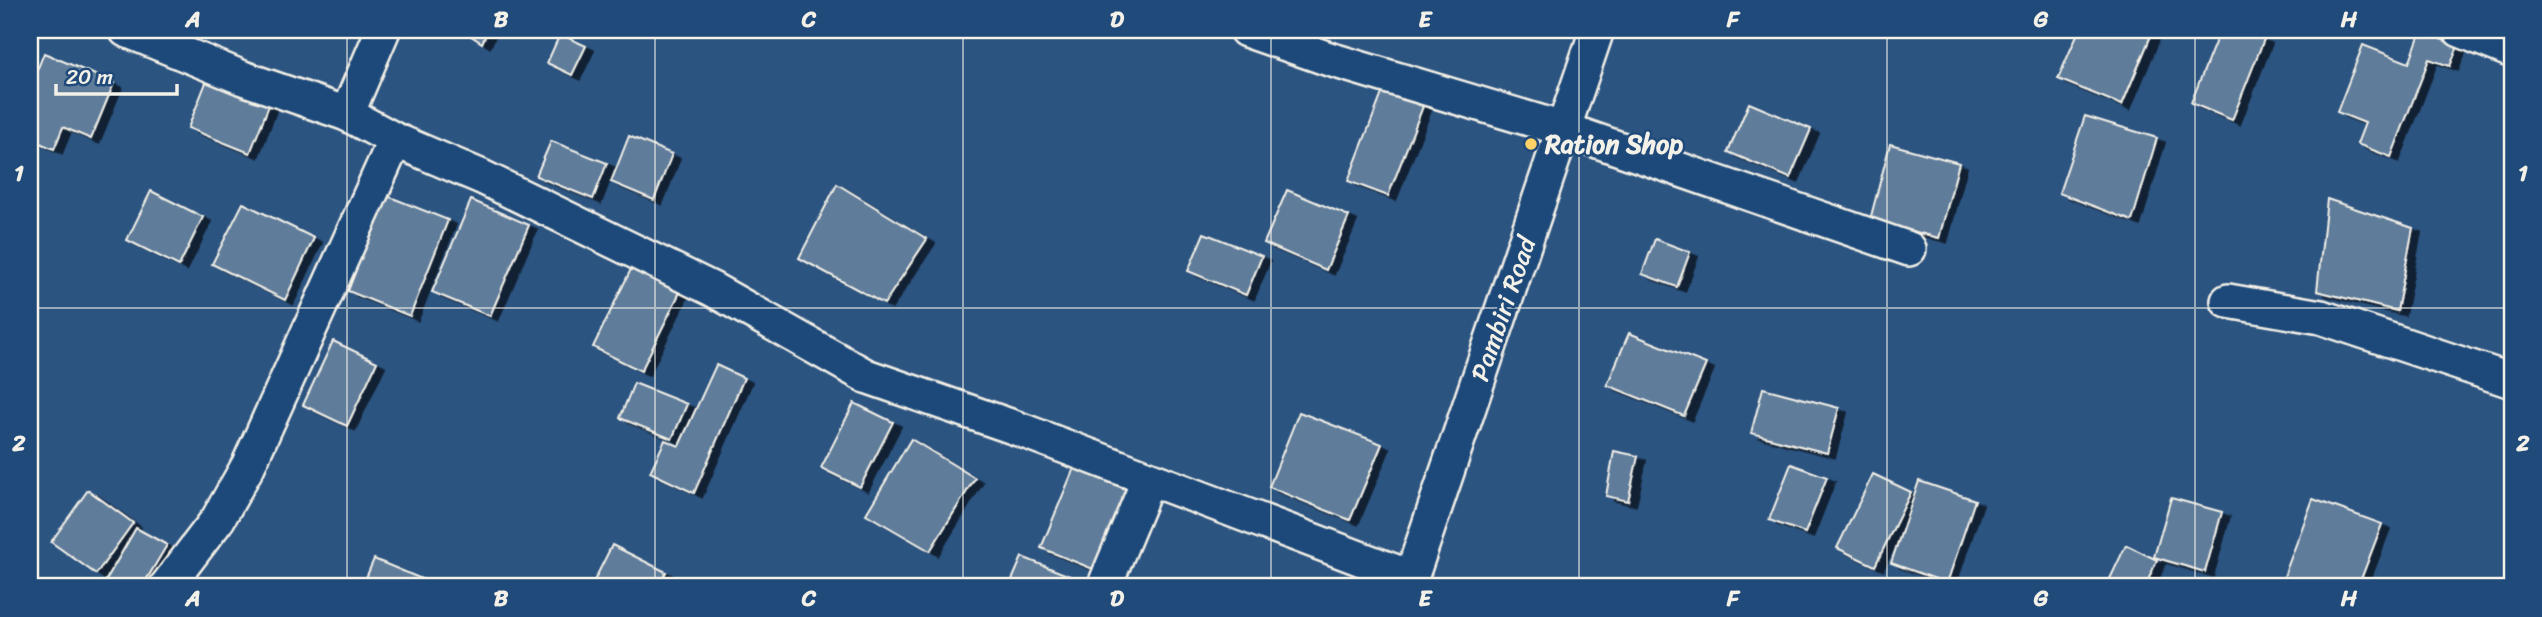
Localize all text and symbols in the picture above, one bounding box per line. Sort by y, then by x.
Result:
text: A [184,0,201,40]
text: B [494,0,509,40]
text: C [801,0,817,40]
text: D [1110,0,1125,40]
text: E [1419,0,1434,40]
text: F [1726,0,1741,40]
text: G [2033,0,2049,40]
text: H [2340,0,2358,40]
scale bar [56,52,177,96]
text: 20 m [66,58,113,96]
place label: Ration Shop [1544,121,1683,167]
marker: Ration Shop [1523,136,1539,152]
text: 1 [14,153,24,194]
text: 1 [2518,153,2528,194]
street label: Pambiri Road [1457,228,1550,387]
text: 2 [11,423,26,464]
text: 2 [2515,423,2530,464]
text: A [184,578,201,617]
text: B [494,578,509,617]
text: C [801,578,817,617]
text: D [1110,578,1125,617]
text: E [1419,578,1434,617]
text: F [1726,578,1741,617]
text: G [2033,578,2049,617]
text: H [2340,578,2358,617]

